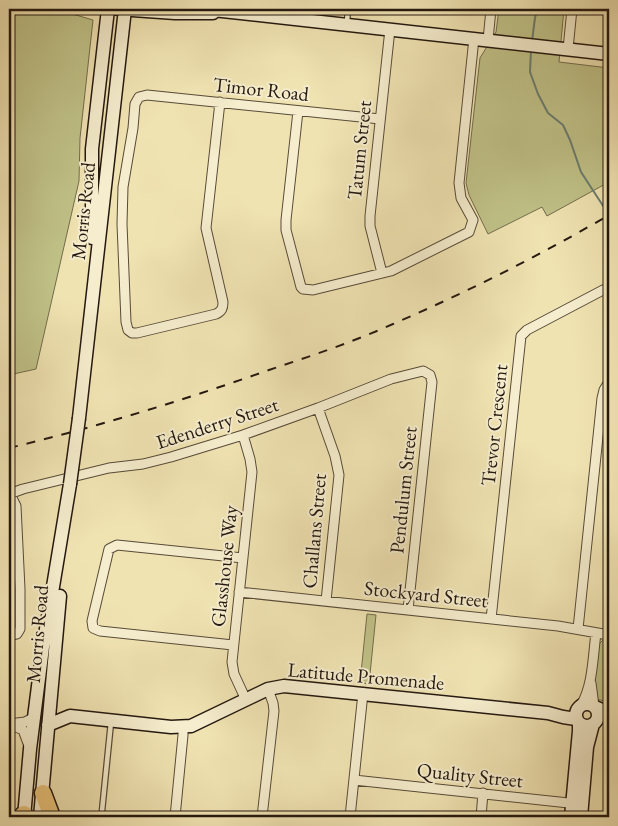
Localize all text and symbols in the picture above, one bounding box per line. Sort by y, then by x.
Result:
street label: Timor Road [212,71,311,107]
street label: Tatum Street [341,98,377,201]
street label: Morris Road [65,160,101,261]
street label: Trevor Crescent [475,362,513,487]
street label: Edenderry Street [152,391,282,455]
street label: Pendulum Street [383,424,423,555]
street label: Challans Street [296,472,332,589]
street label: Glasshouse Way [205,504,243,628]
street label: Stockyard Street [363,575,490,613]
street label: Morris Road [20,583,54,684]
street label: Latitude Promenade [287,656,446,696]
street label: Quality Street [416,757,525,794]

